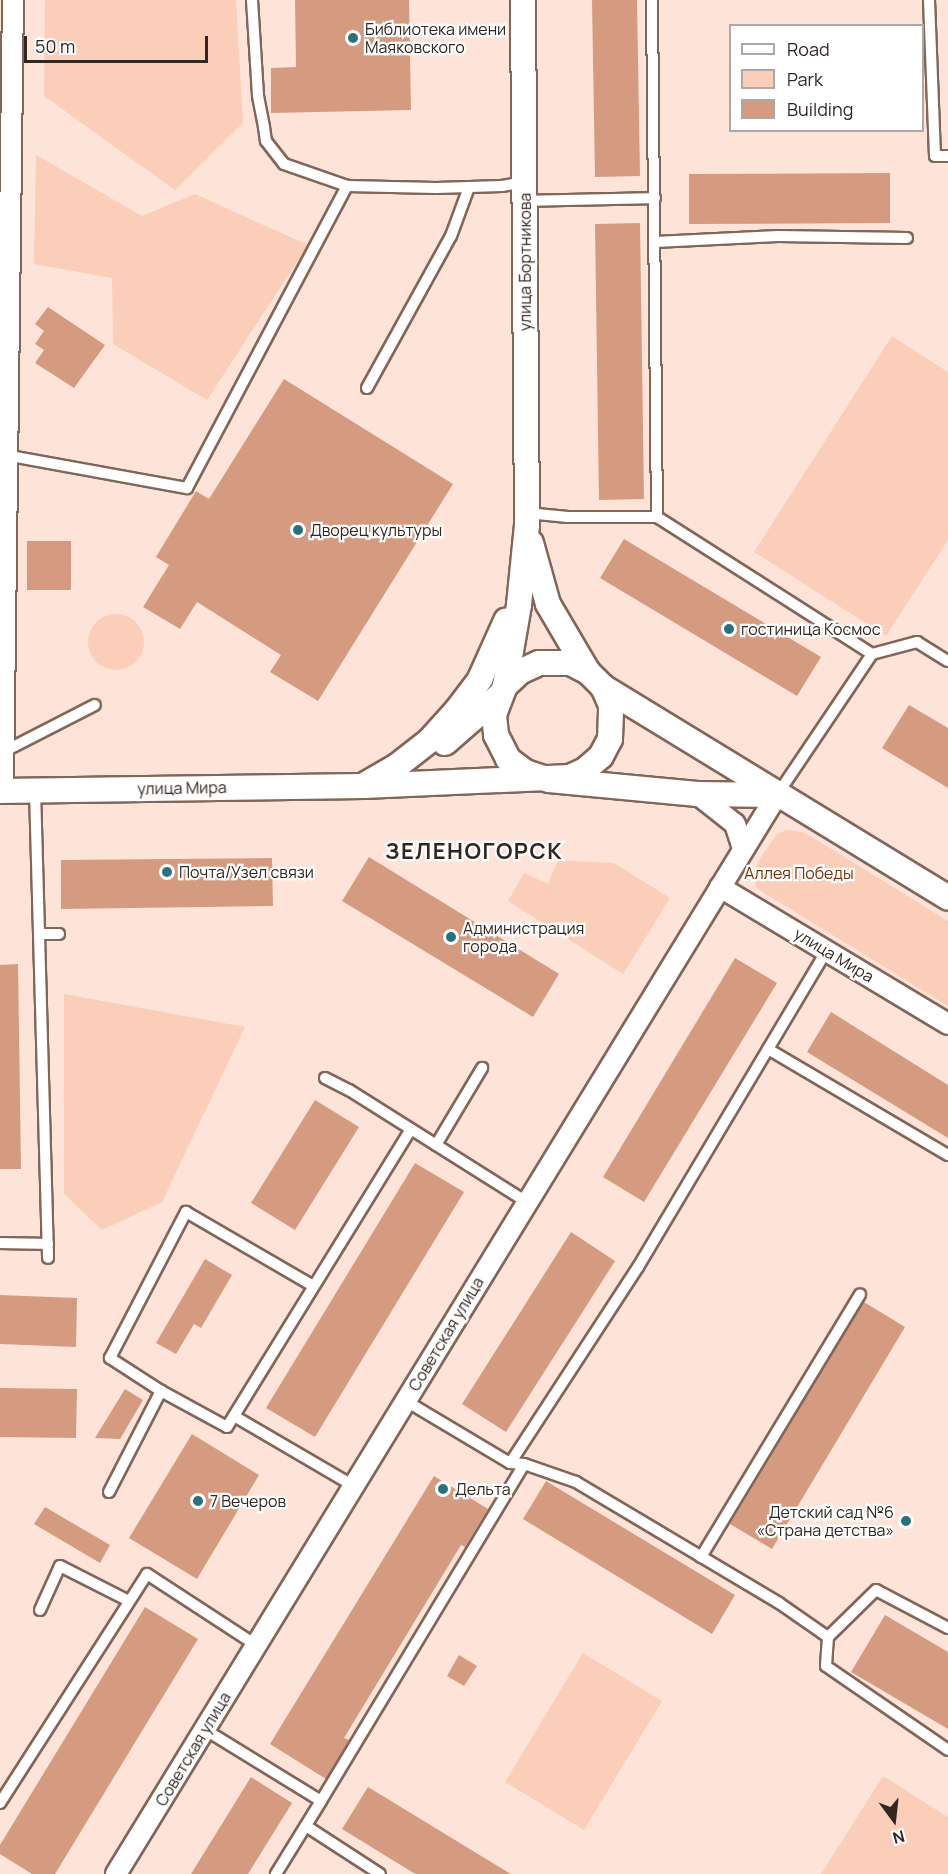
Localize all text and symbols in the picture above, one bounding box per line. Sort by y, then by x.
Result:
place label: Библиотека имени Маяковского [365,19,506,57]
scale bar [27,24,212,62]
legend [729,24,924,132]
marker: Библиотека имени Маяковского [346,31,360,45]
text: 50 m [35,34,75,58]
text: Road [787,37,830,61]
text: Park [787,67,823,91]
text: Building [787,97,853,121]
street label: улица Бортникова [515,193,535,331]
place label: Дворец культуры [310,520,442,540]
marker: Дворец культуры [291,523,305,537]
place label: гостиница Космос [741,619,881,639]
marker: гостиница Космос [722,622,736,636]
street label: улица Мира [137,778,227,798]
district label: ЗЕЛЕНОГОРСК [385,839,563,865]
place label: Почта/Узел связи [179,862,314,882]
park label: Аллея Победы [744,863,854,883]
marker: Почта/Узел связи [160,865,174,879]
place label: Администрация города [463,918,584,956]
street label: улица Мира [791,924,877,986]
marker: Администрация города [444,930,458,944]
street label: Советская улица [404,1274,488,1394]
place label: Дельта [455,1479,511,1499]
marker: Дельта [436,1482,450,1496]
place label: 7 Вечеров [210,1491,286,1511]
marker: 7 Вечеров [191,1494,205,1508]
place label: Детский сад №6 «Страна детства» [756,1502,894,1540]
marker: Детский сад №6 «Страна детства» [899,1514,913,1528]
street label: Советская улица [151,1689,235,1809]
north arrow [864,1790,924,1850]
text: N [890,1825,907,1850]

